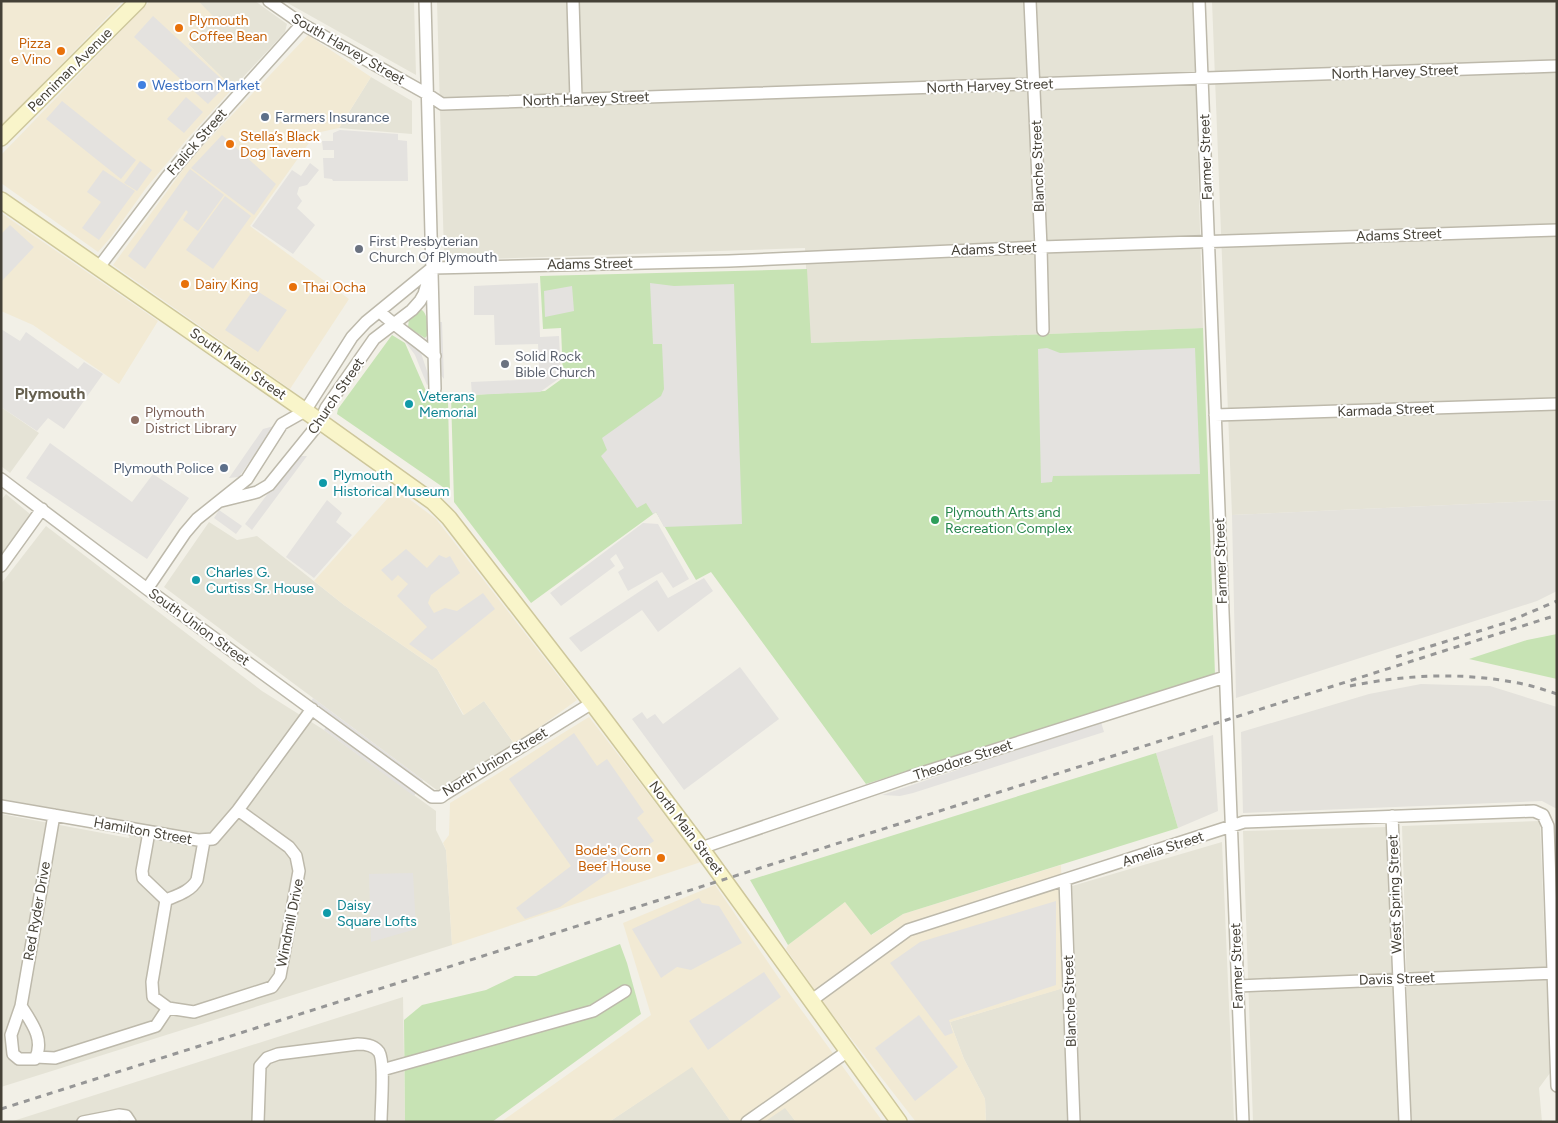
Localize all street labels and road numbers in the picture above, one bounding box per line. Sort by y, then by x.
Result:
street label: South Harvey Street [288,10,408,88]
street label: Penniman Avenue [24,24,116,116]
street label: North Harvey Street [1331,61,1459,83]
street label: North Harvey Street [926,75,1054,97]
street label: North Harvey Street [522,88,650,110]
street label: Fralick Street [163,105,231,179]
street label: Farmer Street [1196,114,1216,200]
street label: Blanche Street [1028,120,1048,212]
street label: Adams Street [1356,225,1442,245]
street label: Adams Street [951,239,1037,259]
street label: Adams Street [547,255,633,273]
street label: South Main Street [187,324,289,404]
street label: Church Street [304,355,368,437]
street label: Karmada Street [1337,400,1435,420]
street label: Farmer Street [1211,518,1231,604]
street label: South Union Street [145,585,253,669]
street label: North Union Street [439,724,551,800]
street label: Theodore Street [912,736,1014,784]
street label: North Main Street [645,778,727,878]
street label: Hamilton Street [92,814,194,848]
street label: Amelia Street [1120,828,1206,870]
street label: West Spring Street [1384,834,1406,954]
street label: Red Ryder Drive [20,860,54,962]
street label: Windmill Drive [273,877,307,969]
street label: Farmer Street [1227,923,1247,1009]
street label: Blanche Street [1060,955,1080,1047]
street label: Davis Street [1359,969,1435,989]

